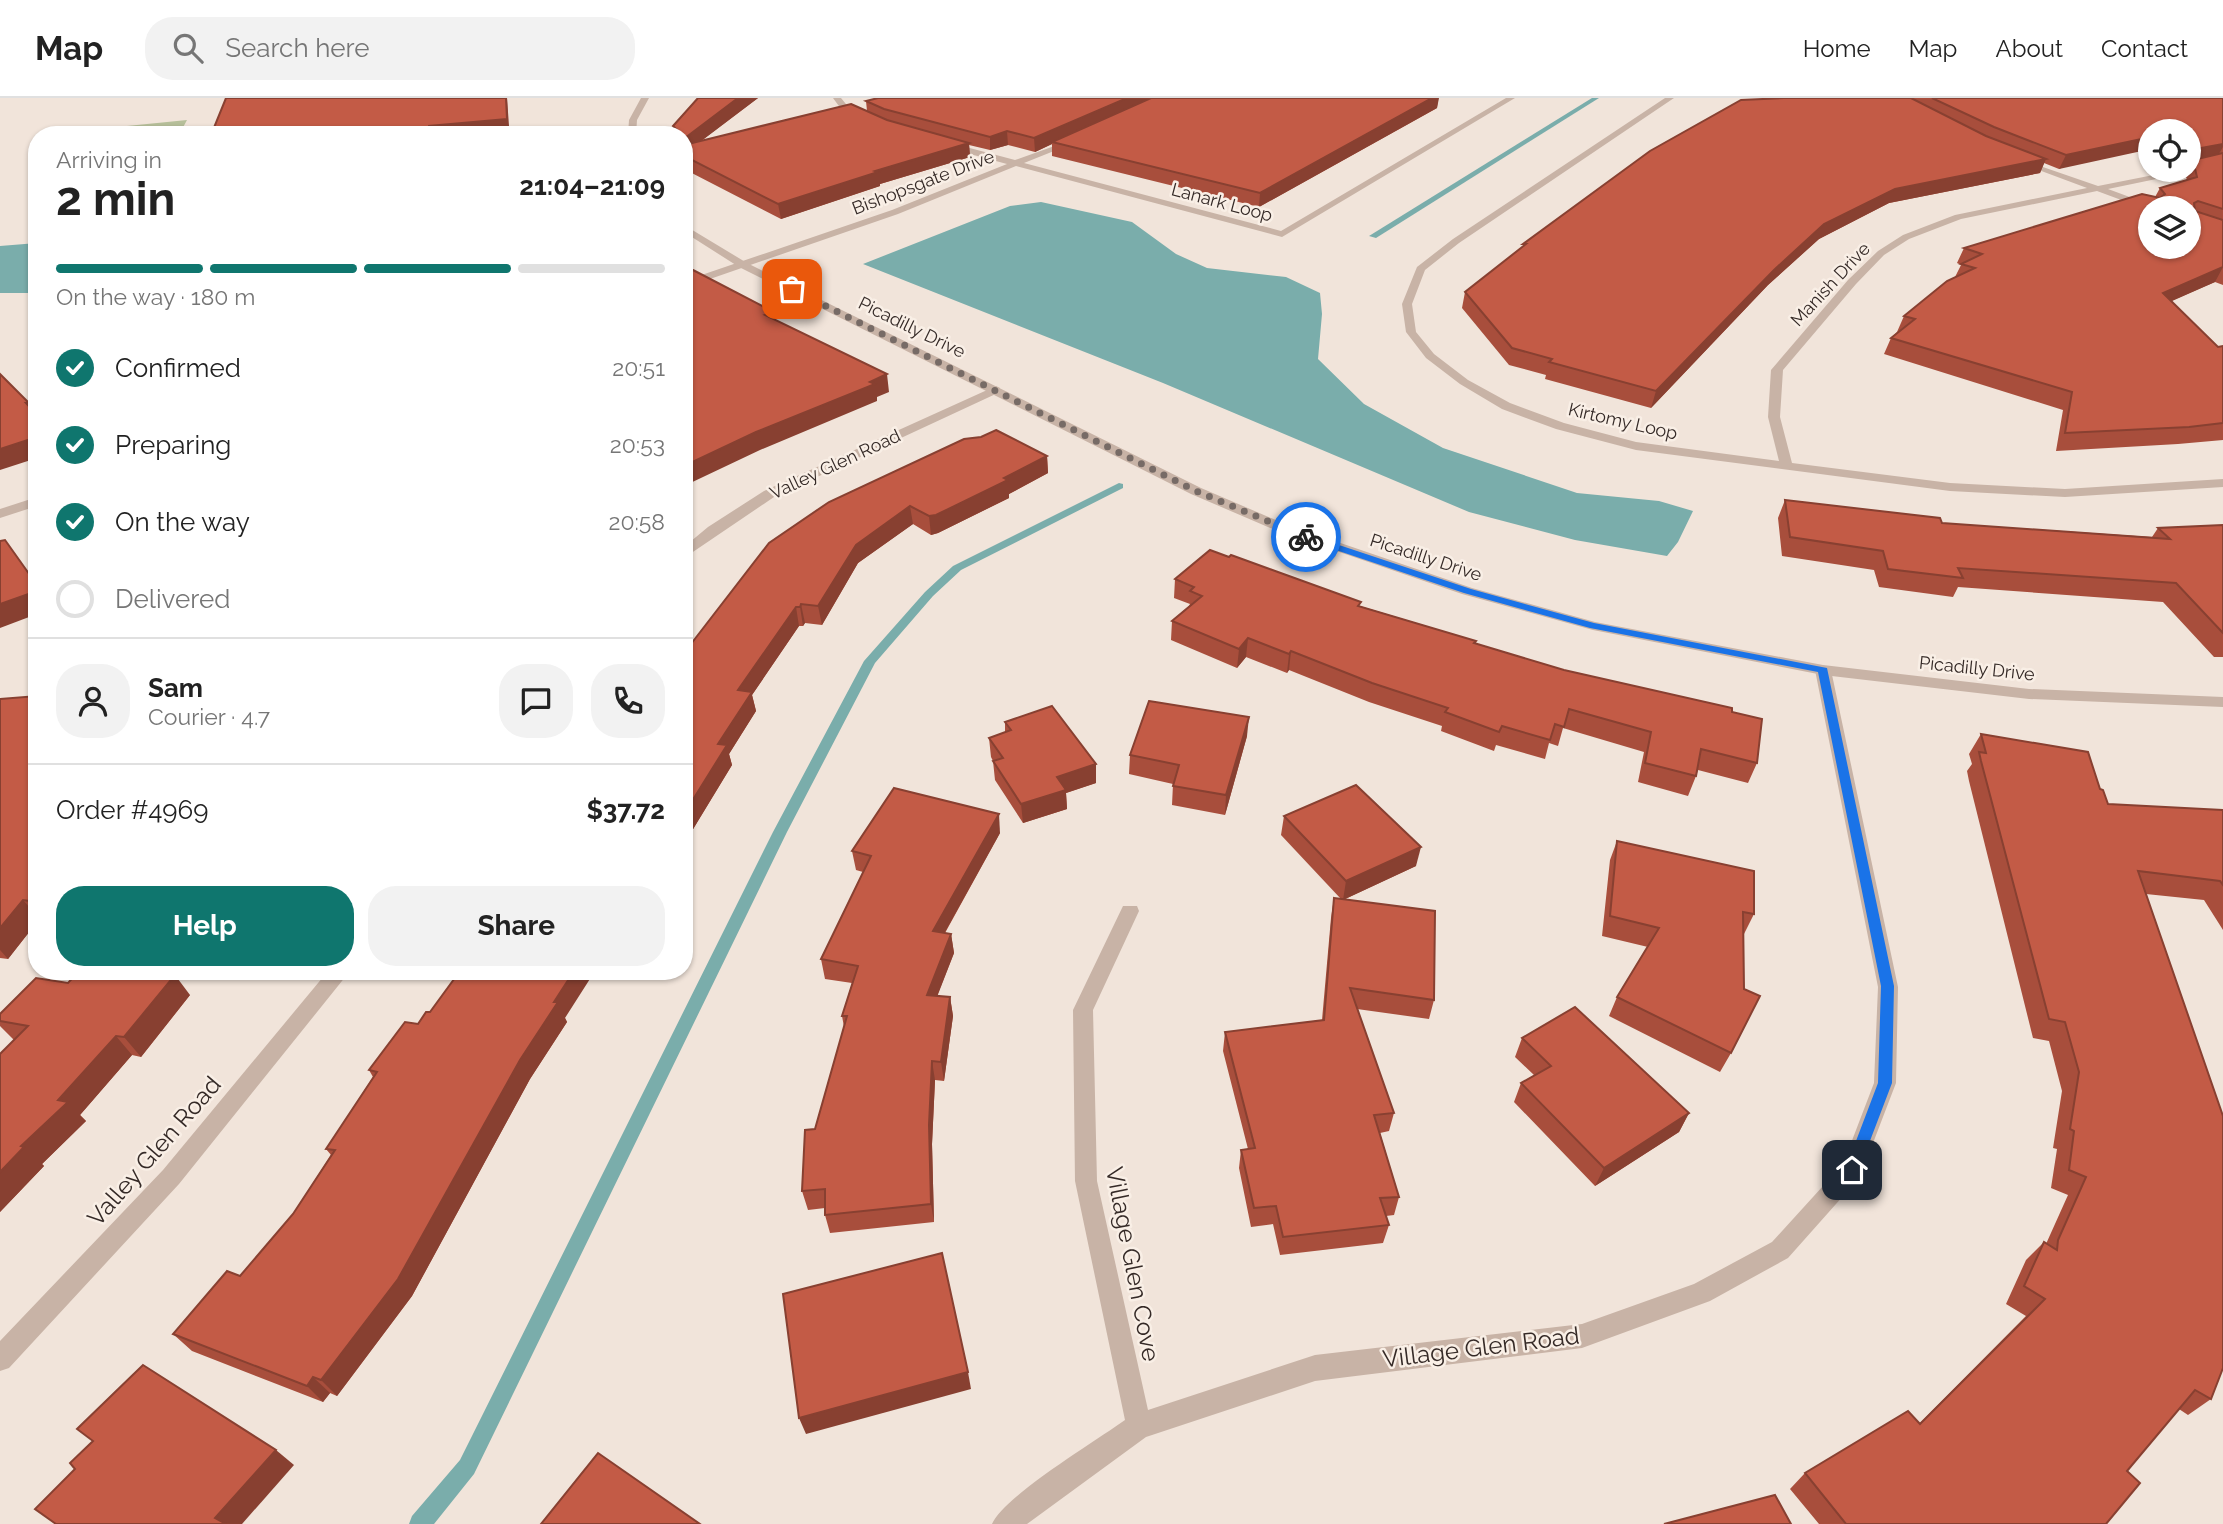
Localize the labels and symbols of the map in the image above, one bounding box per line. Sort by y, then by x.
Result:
street label: Bishopsgate Drive [849,145,997,219]
street label: Lanark Loop [1169,178,1275,226]
street label: Manish Drive [1786,238,1874,330]
pin [762,259,822,319]
street label: Picadilly Drive [855,292,969,362]
street label: Kirtomy Loop [1566,398,1680,444]
street label: Valley Glen Road [766,425,904,503]
courier [1271,502,1341,572]
street label: Picadilly Drive [1367,529,1485,585]
street label: Picadilly Drive [1918,651,2036,685]
street label: Valley Glen Road [81,1070,227,1232]
pin [1822,1140,1882,1200]
street label: Village Glen Cove [1100,1164,1166,1364]
street label: Village Glen Road [1381,1321,1581,1373]

